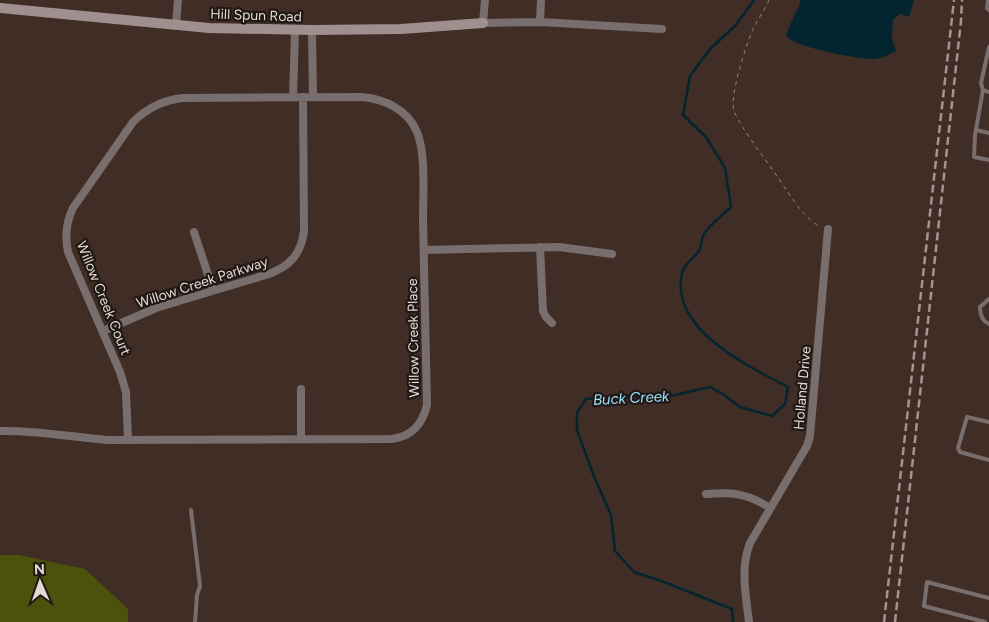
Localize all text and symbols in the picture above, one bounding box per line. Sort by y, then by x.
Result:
street label: Hill Spun Road [210,5,302,26]
street label: Willow Creek Court [73,239,134,358]
street label: Willow Creek Parkway [134,253,271,312]
street label: Willow Creek Place [404,278,423,398]
street label: Holland Drive [790,345,815,431]
water label: Buck Creek [592,387,670,409]
north arrow [15,557,65,607]
text: N [34,561,45,578]

